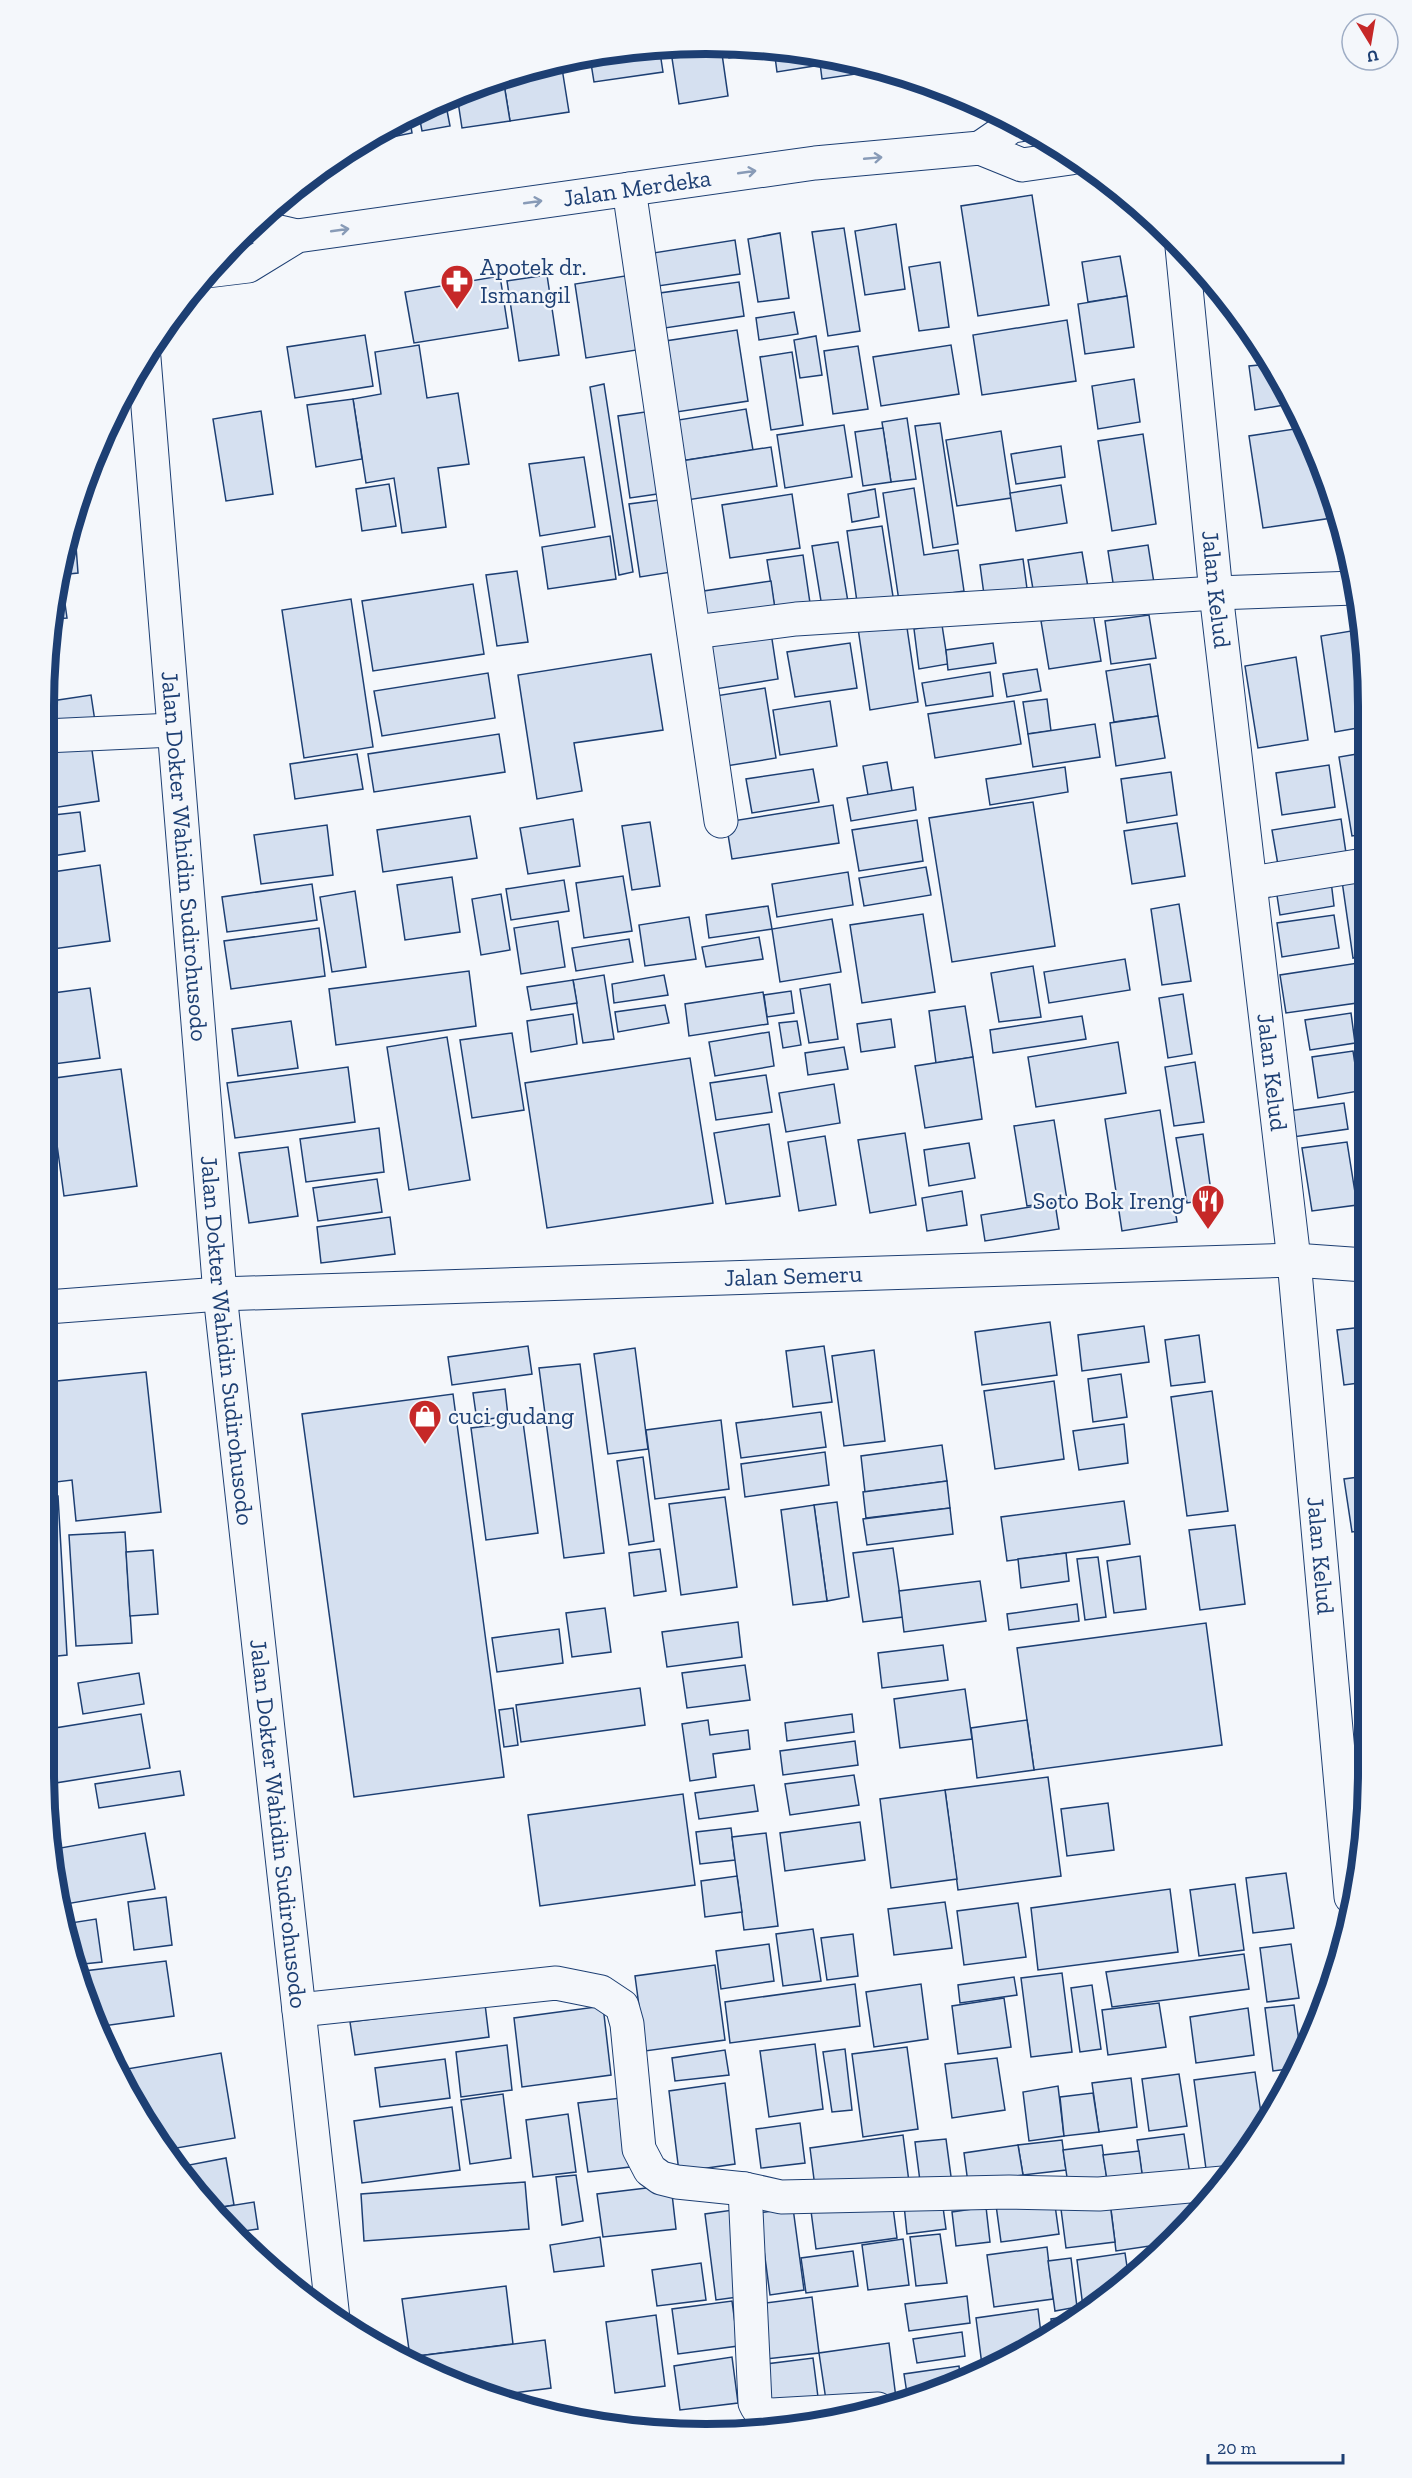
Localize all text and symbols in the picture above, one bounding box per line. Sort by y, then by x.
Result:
north arrow [1340,12,1400,72]
text: U [1365,46,1380,67]
one-way arrow [863,152,883,163]
street label: Jalan Merdeka [561,163,713,212]
one-way arrow [736,167,756,178]
one-way arrow [522,197,542,208]
one-way arrow [329,224,349,235]
place label: Apotek dr. Ismangil [480,252,587,309]
pharmacy icon: Apotek dr. Ismangil [439,263,475,310]
street label: Jalan Kelud [1196,529,1237,650]
street label: Jalan Dokter Wahidin Sudirohusodo [155,670,214,1043]
street label: Jalan Kelud [1251,1012,1294,1132]
street label: Jalan Dokter Wahidin Sudirohusodo [195,1154,260,1527]
restaurant icon: Soto Bok Ireng [1190,1183,1226,1230]
place label: Soto Bok Ireng [1033,1186,1185,1215]
street label: Jalan Semeru [723,1259,864,1292]
shop icon: cuci gudang [407,1398,443,1445]
place label: cuci gudang [448,1401,574,1430]
street label: Jalan Kelud [1301,1495,1341,1616]
street label: Jalan Dokter Wahidin Sudirohusodo [244,1637,314,2010]
scale bar [1208,2427,1343,2465]
text: 20 m [1217,2437,1257,2459]

